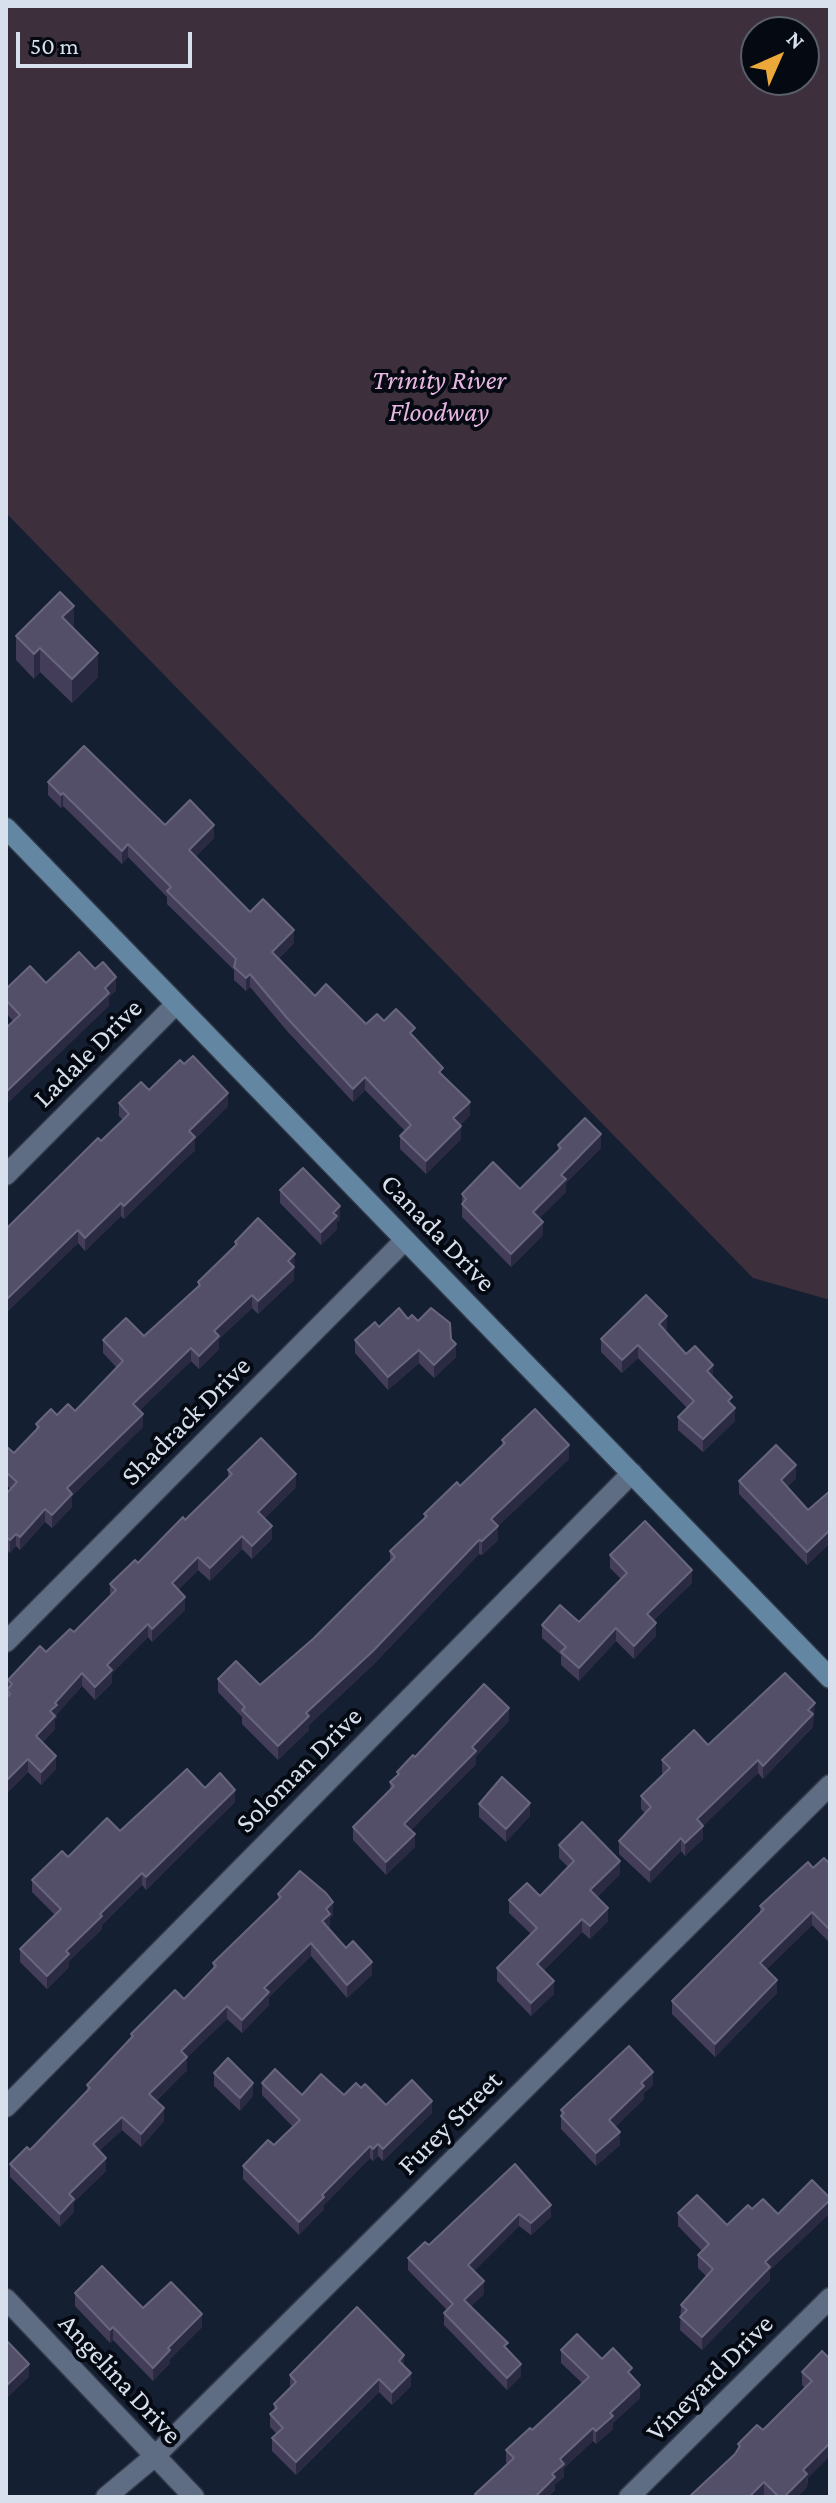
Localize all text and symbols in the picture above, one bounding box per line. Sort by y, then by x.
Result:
scale bar [20,16,196,66]
north arrow [740,16,820,96]
text: N [782,26,810,54]
text: 50 m [30,32,79,59]
park label: Trinity River Floodway [372,363,506,429]
street label: Ladale Drive [26,991,150,1115]
street label: Canada Drive [373,1167,503,1299]
street label: Shadrack Drive [114,1349,258,1493]
street label: Soloman Drive [229,1700,369,1840]
street label: Furey Street [391,2064,509,2182]
street label: Angelina Drive [51,2307,189,2451]
street label: Vineyard Drive [639,2307,781,2449]

